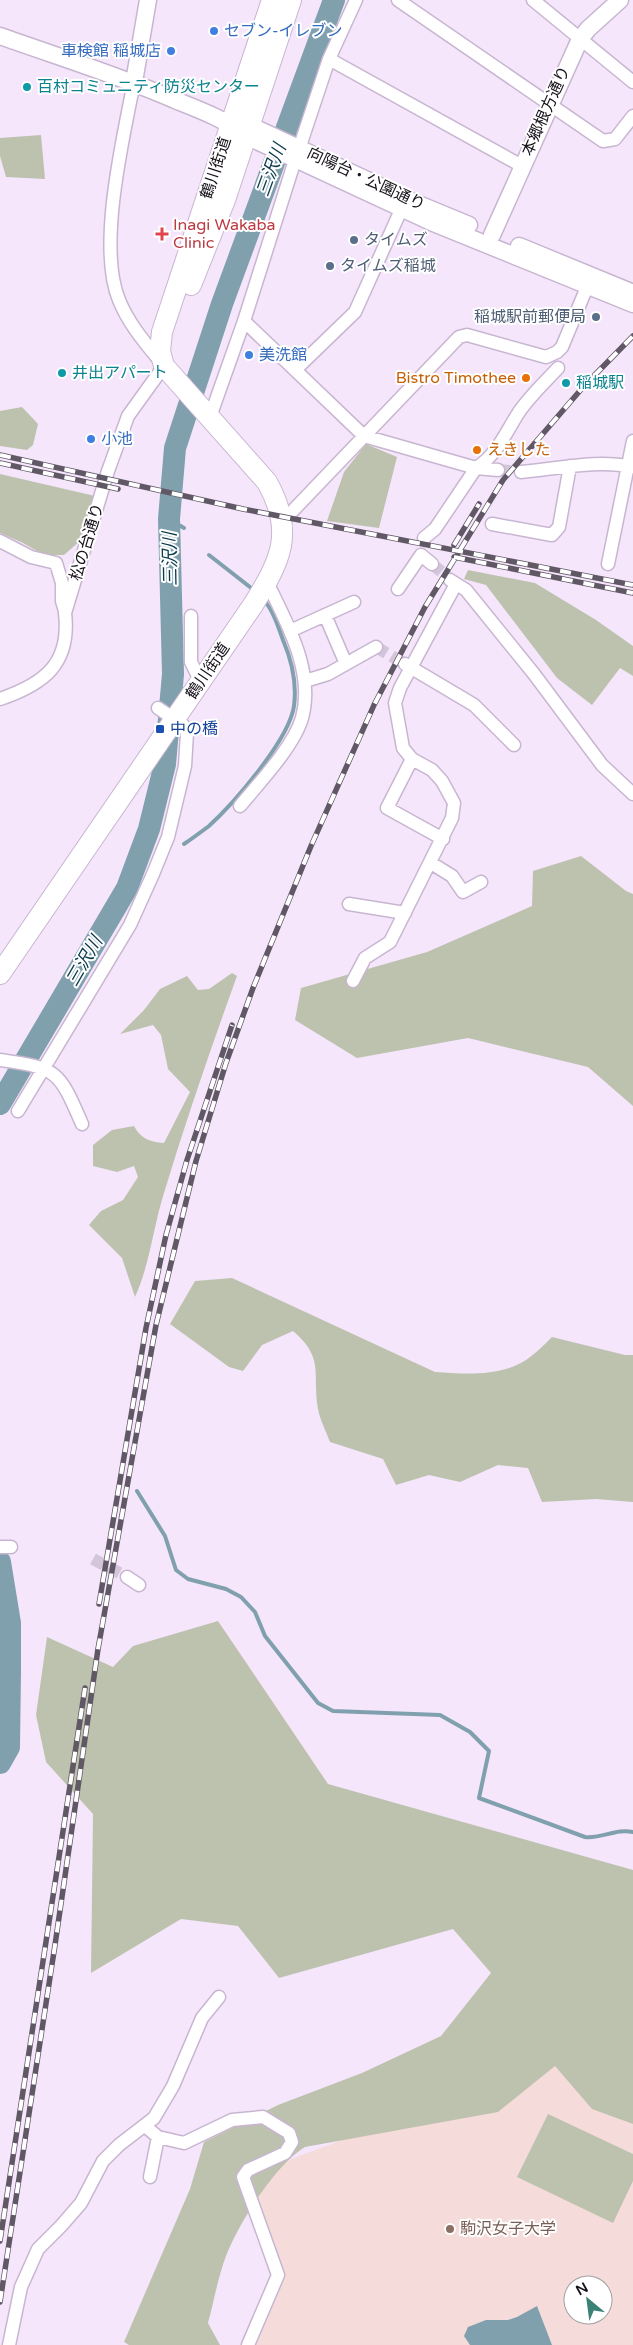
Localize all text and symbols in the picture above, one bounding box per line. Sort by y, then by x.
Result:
place label: セブン-イレブン [224,21,343,41]
marker: セブン-イレブン [208,25,220,37]
place label: 車検館 稲城店 [61,41,161,61]
marker: 車検館 稲城店 [165,45,177,57]
street label: 本郷根方通り [517,63,575,159]
place label: 百村コミュニティ防災センター [37,77,260,97]
marker: 百村コミュニティ防災センター [21,81,33,93]
street label: 鶴川街道 [197,134,235,202]
water label: 三沢川 [251,139,291,199]
street label: 向陽台・公園通り [304,143,428,215]
place label: Inagi Wakaba Clinic [173,215,276,253]
marker: Inagi Wakaba Clinic [155,227,169,241]
place label: タイムズ [364,230,428,250]
marker: タイムズ [348,234,360,246]
place label: タイムズ稲城 [340,256,436,276]
marker: タイムズ稲城 [324,260,336,272]
place label: 稲城駅前郵便局 [474,307,586,327]
marker: 稲城駅前郵便局 [590,311,602,323]
place label: 美洗館 [259,345,307,365]
marker: 美洗館 [243,349,255,361]
place label: 井出アパート [72,363,168,383]
marker: 井出アパート [56,367,68,379]
place label: Bistro Timothee [396,368,516,388]
marker: Bistro Timothee [520,372,532,384]
place label: 稲城駅 [576,373,624,393]
marker: 稲城駅 [560,377,572,389]
place label: 小池 [101,429,133,449]
marker: 小池 [85,433,97,445]
place label: えきした [487,440,551,460]
marker: えきした [471,444,483,456]
street label: 松の台通り [66,501,108,583]
water label: 三沢川 [158,530,181,586]
street label: 鶴川街道 [182,639,234,703]
place label: 中の橋 [170,719,218,739]
marker: 中の橋 [154,723,166,735]
water label: 三沢川 [61,930,108,990]
place label: 駒沢女子大学 [460,2219,556,2239]
marker: 駒沢女子大学 [444,2223,456,2235]
north arrow [563,2275,613,2325]
text: N [573,2279,591,2299]

